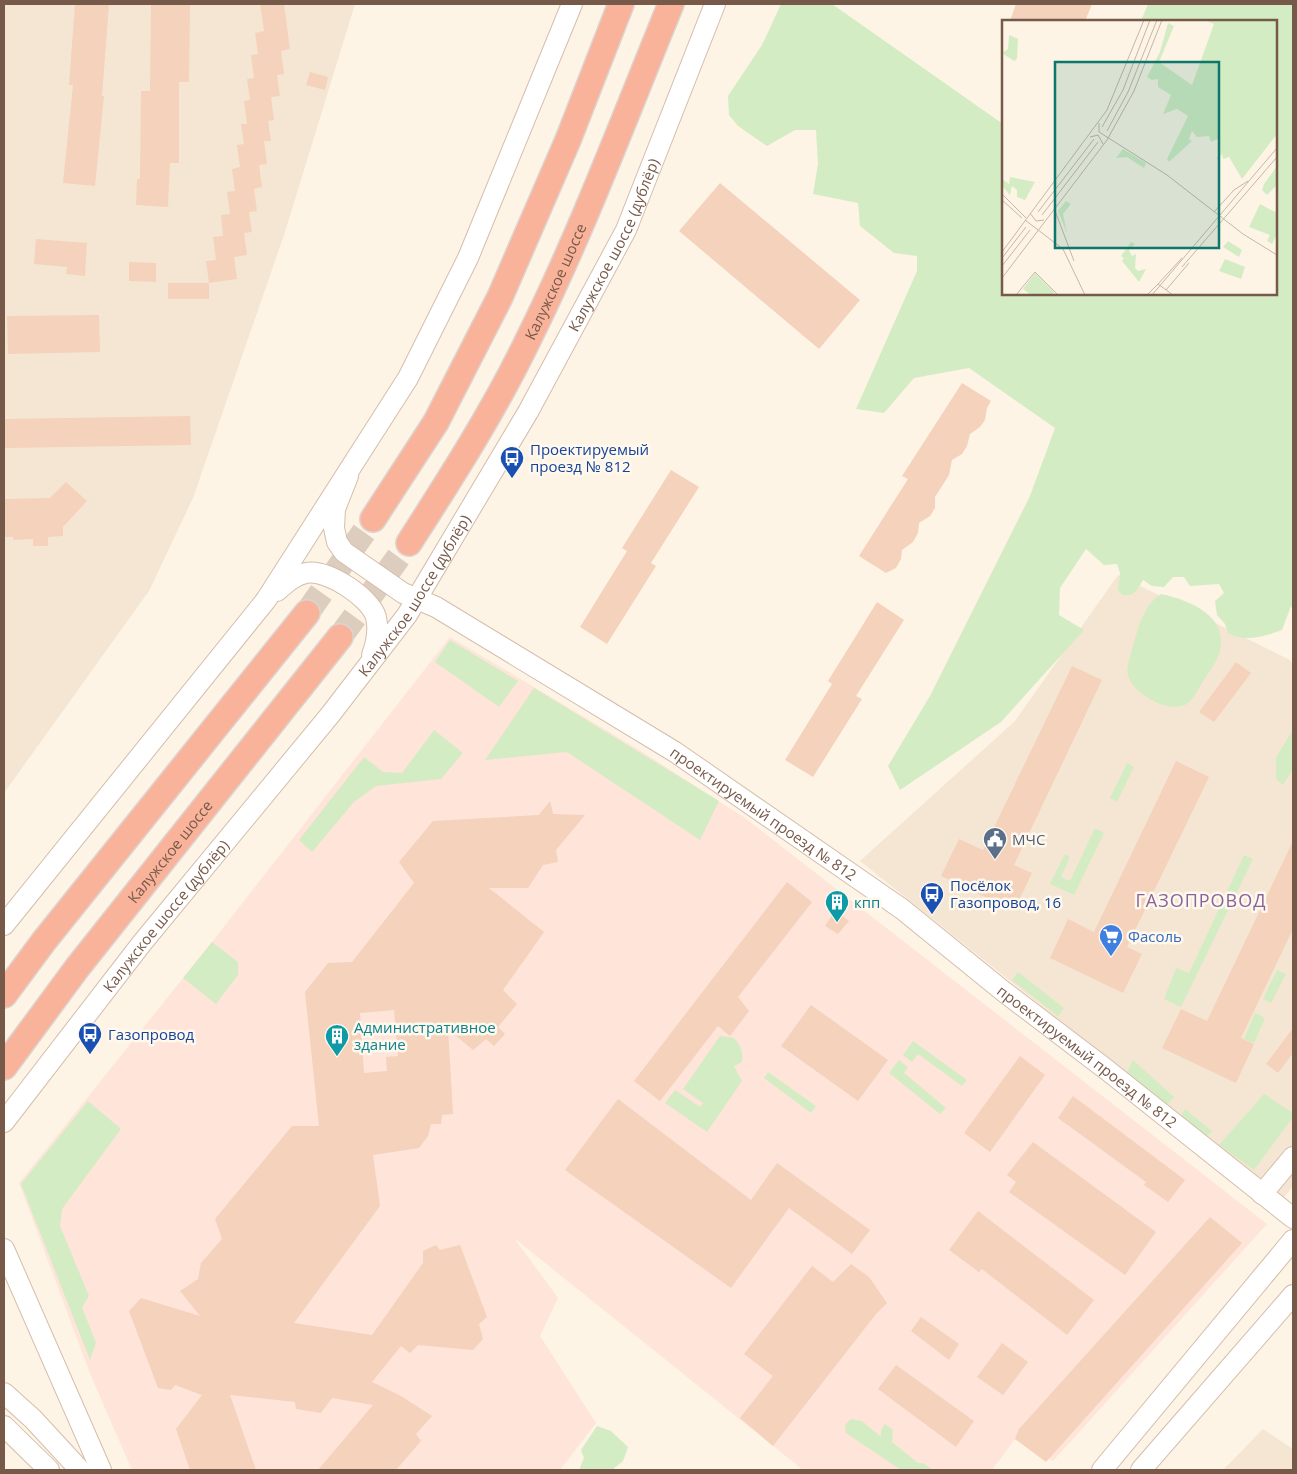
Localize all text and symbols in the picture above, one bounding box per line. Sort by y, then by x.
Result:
inset map [1002,20,1277,295]
street label: Калужское шоссе (дублёр) [563,155,663,335]
street label: Калужское шоссе [520,220,590,343]
place label: Проектируемый проезд № 812 [530,439,649,476]
bus stop icon: Проектируемый проезд № 812 [499,445,525,479]
street label: Калужское шоссе (дублёр) [353,511,475,680]
street label: проектируемый проезд № 812 [667,742,861,885]
street label: Калужское шоссе [123,796,217,907]
public building icon: МЧС [982,826,1008,860]
place label: МЧС [1012,829,1045,849]
street label: Калужское шоссе (дублёр) [98,835,233,996]
place label: Посёлок Газопровод, 16 [950,875,1061,912]
bus stop icon: Посёлок Газопровод, 16 [919,881,945,915]
district label: ГАЗОПРОВОД [1135,888,1267,912]
building icon: кпп [824,889,850,923]
place label: кпп [854,892,880,912]
supermarket icon: Фасоль [1098,923,1124,957]
place label: Фасоль [1128,926,1182,946]
street label: проектируемый проезд № 812 [993,980,1181,1132]
place label: Административное здание [354,1017,496,1054]
bus stop icon: Газопровод [77,1021,103,1055]
building icon: Административное здание [324,1023,350,1057]
place label: Газопровод [108,1024,195,1044]

